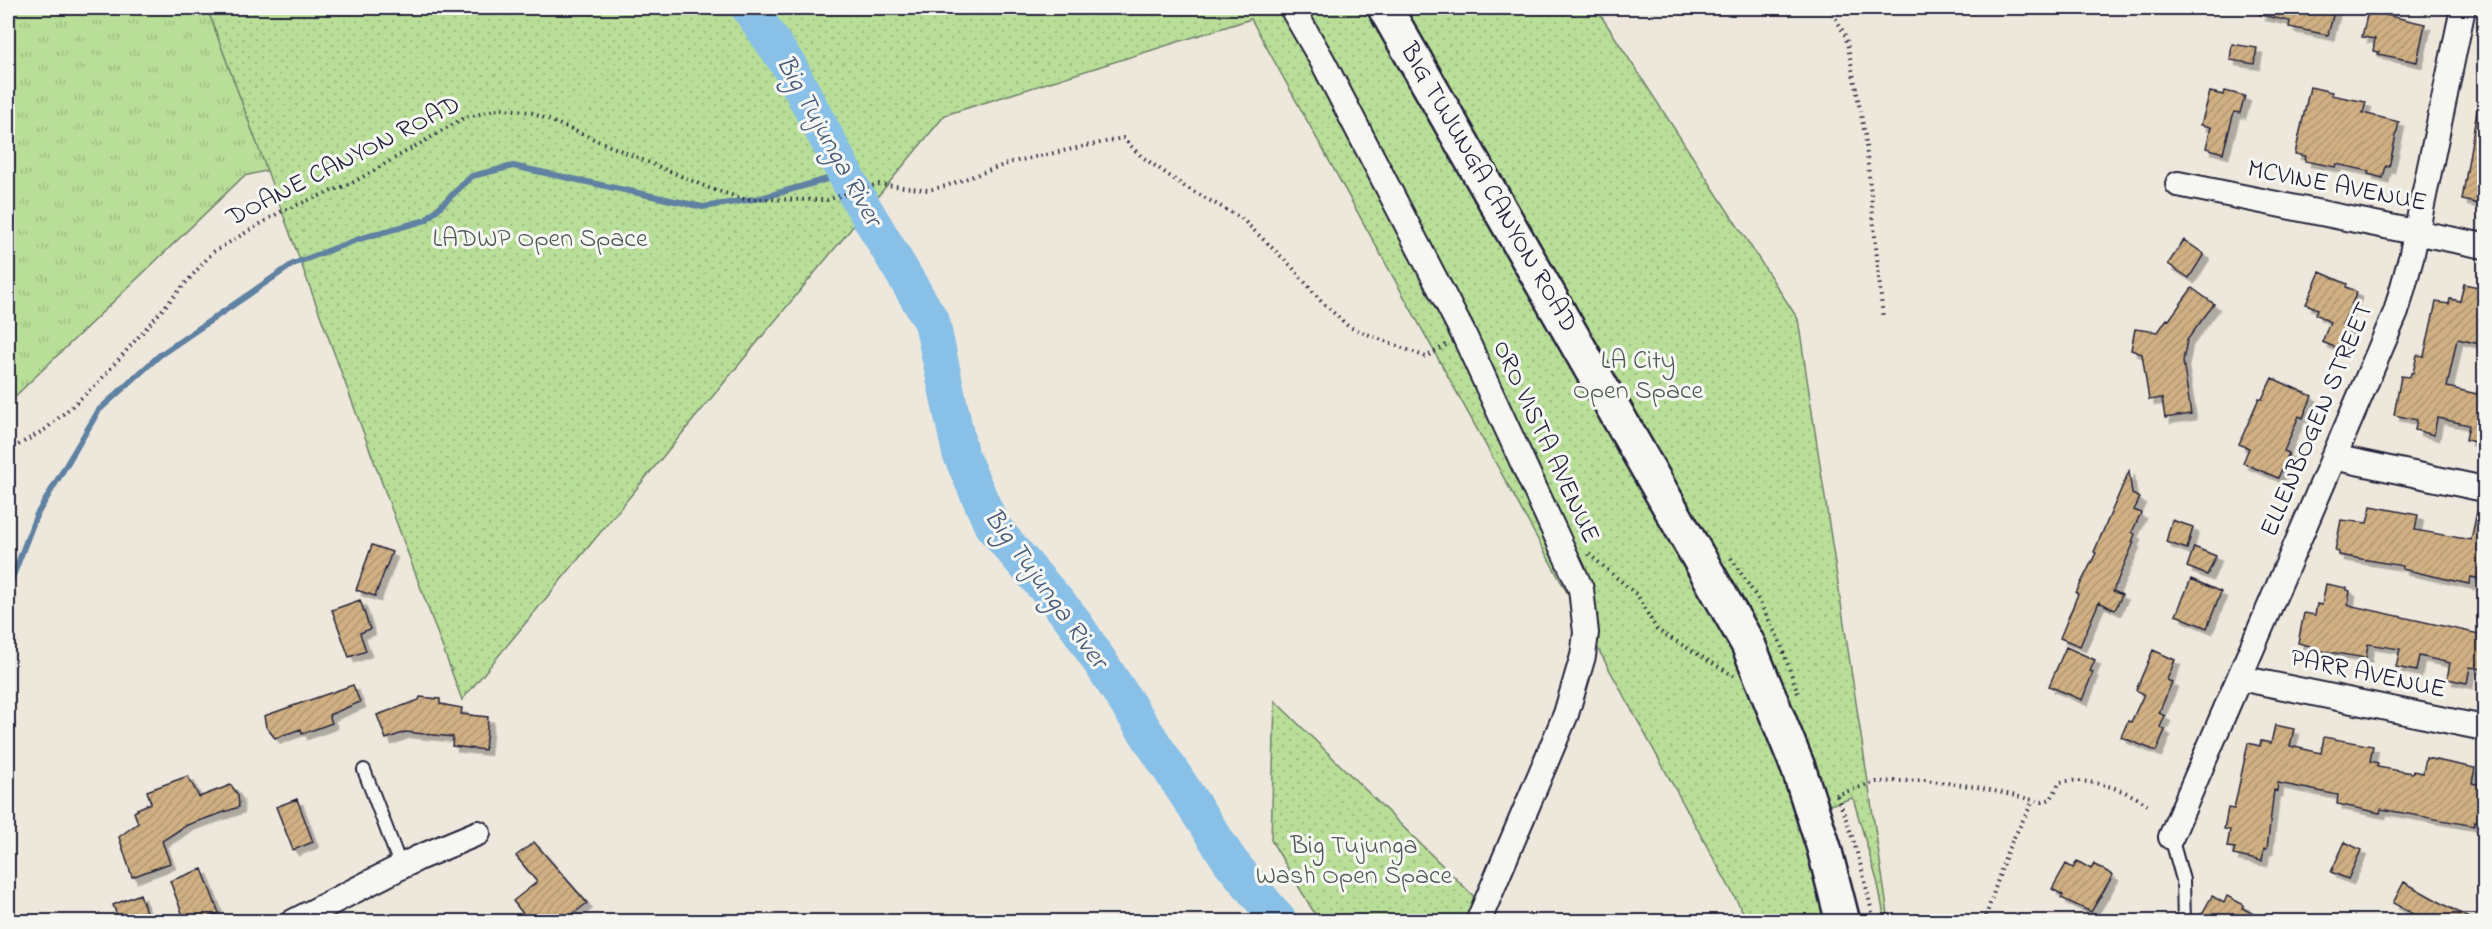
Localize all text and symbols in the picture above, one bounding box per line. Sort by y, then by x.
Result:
street label: BIG TUJUNGA CANYON ROAD [1389,35,1587,340]
water label: Big Tujunga River [764,48,893,237]
street label: DOANE CANYON ROAD [220,87,468,238]
street label: MCVINE AVENUE [2244,151,2430,223]
park label: LADWP Open Space [432,221,648,259]
street label: ELLENBOGEN STREET [2251,297,2385,543]
street label: ORO VISTA AVENUE [1481,334,1609,550]
park label: LA City Open Space [1573,343,1703,411]
water label: Big Tujunga River [973,501,1119,681]
street label: PARR AVENUE [2287,640,2449,710]
park label: Big Tujunga Wash Open Space [1256,828,1453,896]

